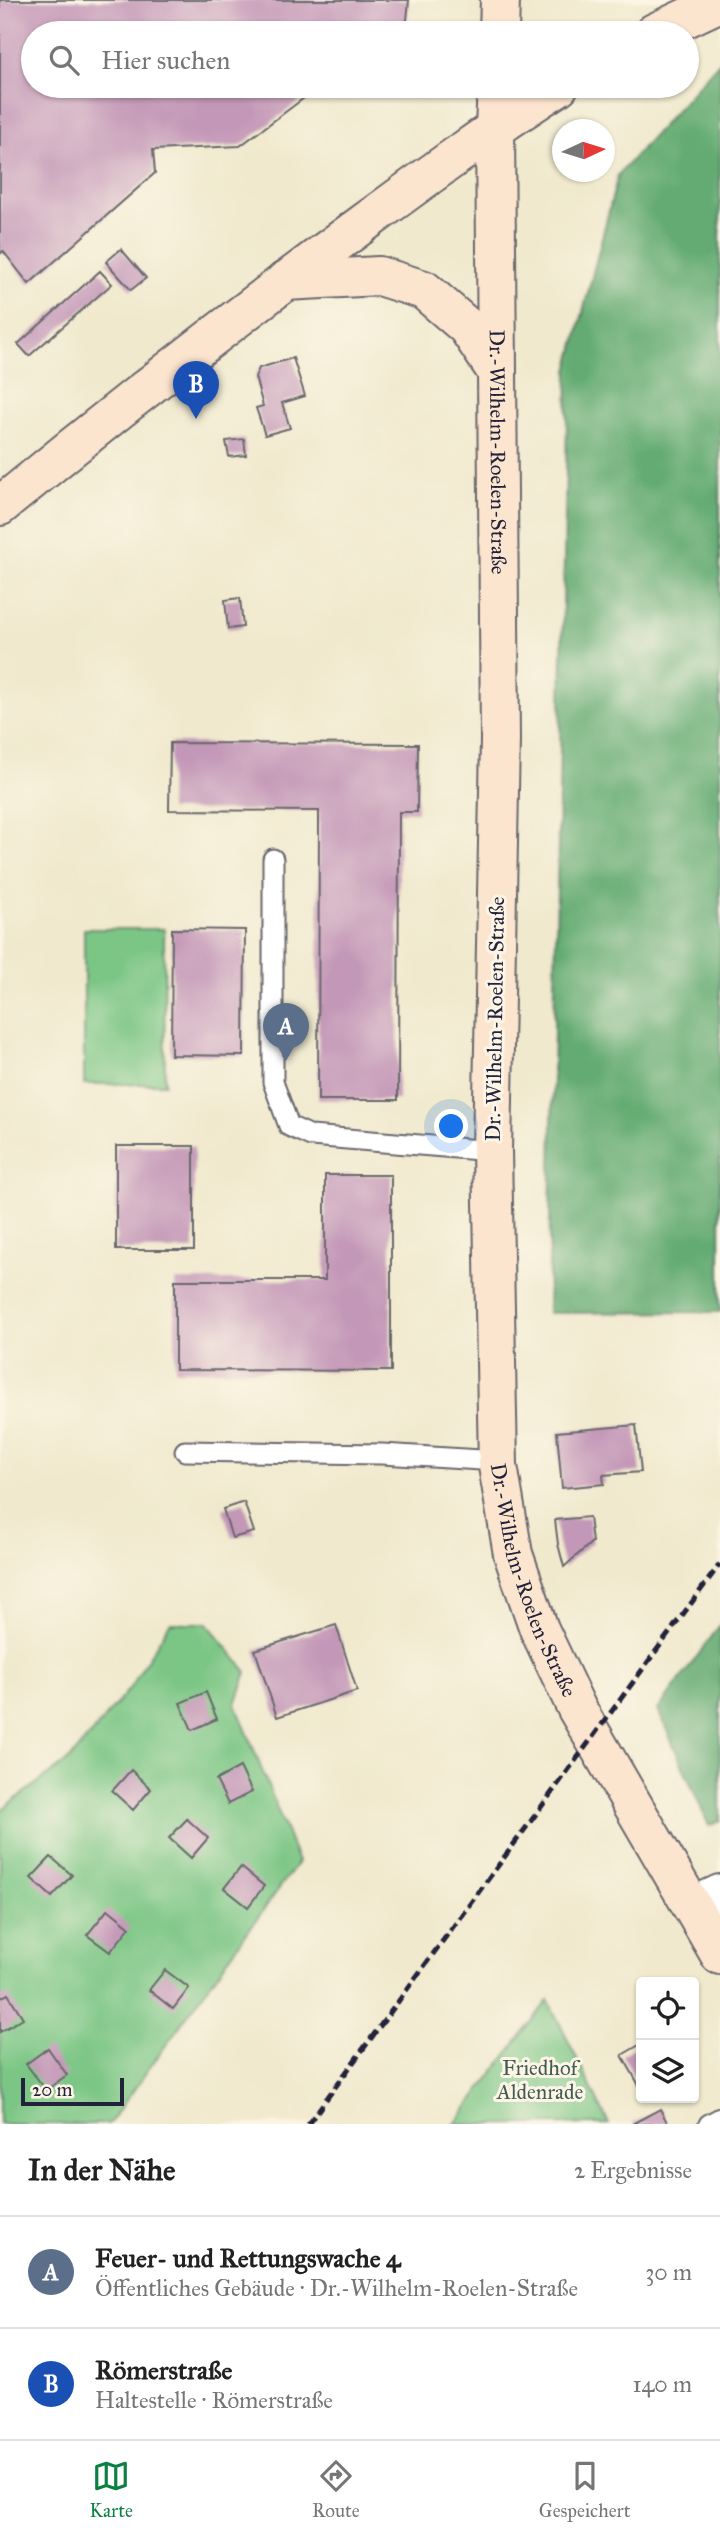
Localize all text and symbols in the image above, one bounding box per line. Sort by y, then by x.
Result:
search box [21,21,699,98]
icon: search [45,41,83,79]
text: Hier suchen [101,44,230,76]
north arrow [552,119,615,182]
street label: Dr.-Wilhelm-Roelen-Straße [484,329,512,575]
pin: B [173,361,219,419]
street label: Dr.-Wilhelm-Roelen-Straße [480,896,510,1142]
pin: A [263,1003,309,1061]
your location [434,1109,468,1143]
street label: Dr.-Wilhelm-Roelen-Straße [485,1461,582,1701]
map controls [636,1977,699,2103]
button: locate [636,1977,699,2040]
button: layers [636,2040,699,2103]
park label: Friedhof Aldenrade [496,2055,583,2105]
scale bar [21,2075,124,2107]
text: 20 m [32,2078,73,2101]
text: In der Nähe [28,2152,176,2188]
text: 2 Ergebnisse [574,2156,692,2184]
text: Feuer- und Rettungswache 4 [95,2242,401,2274]
text: A [43,2258,59,2286]
text: 30 m [645,2258,692,2286]
text: Öffentliches Gebäude · Dr.-Wilhelm-Roelen-Straße [95,2274,578,2302]
text: Römerstraße [95,2354,232,2386]
text: B [43,2370,59,2398]
text: 140 m [632,2370,692,2398]
text: Haltestelle · Römerstraße [95,2386,333,2414]
tab: Karte [90,2457,133,2522]
tab: Route [312,2457,360,2522]
tab: Gespeichert [539,2457,630,2522]

